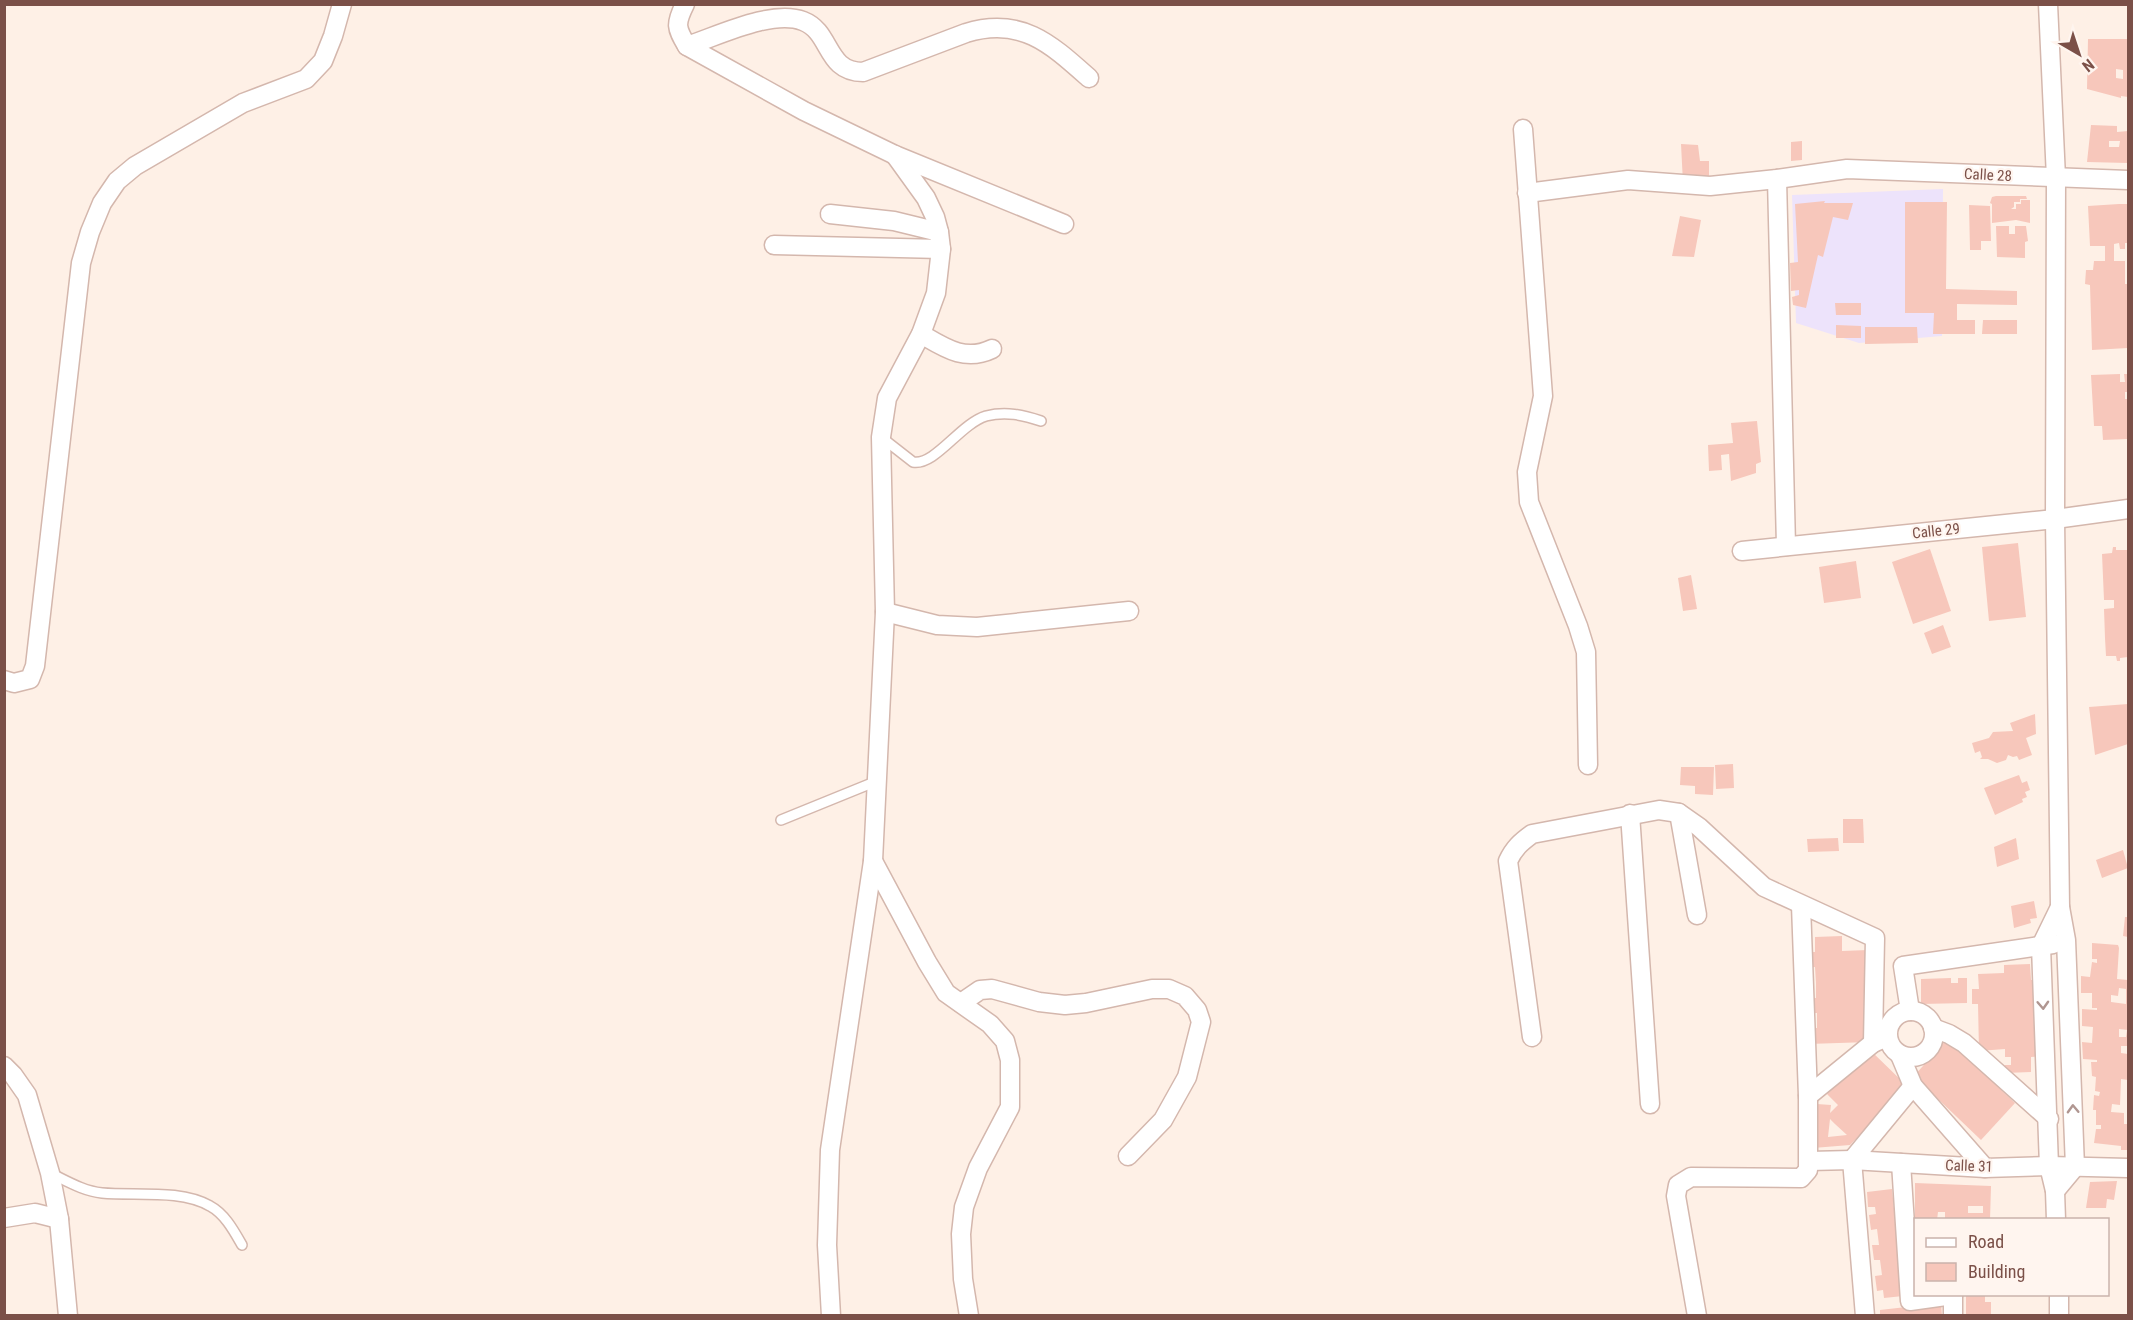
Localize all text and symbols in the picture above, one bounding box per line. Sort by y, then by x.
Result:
north arrow [2049,24,2109,84]
text: N [2078,55,2098,76]
street label: Calle 28 [1964,165,2012,185]
street label: Calle 29 [1911,520,1961,542]
one-way arrow [2037,1000,2050,1009]
one-way arrow [2066,1105,2079,1114]
street label: Calle 31 [1945,1156,1993,1176]
legend [1914,1218,2109,1296]
text: Road [1968,1231,2004,1252]
text: Building [1968,1261,2025,1282]

